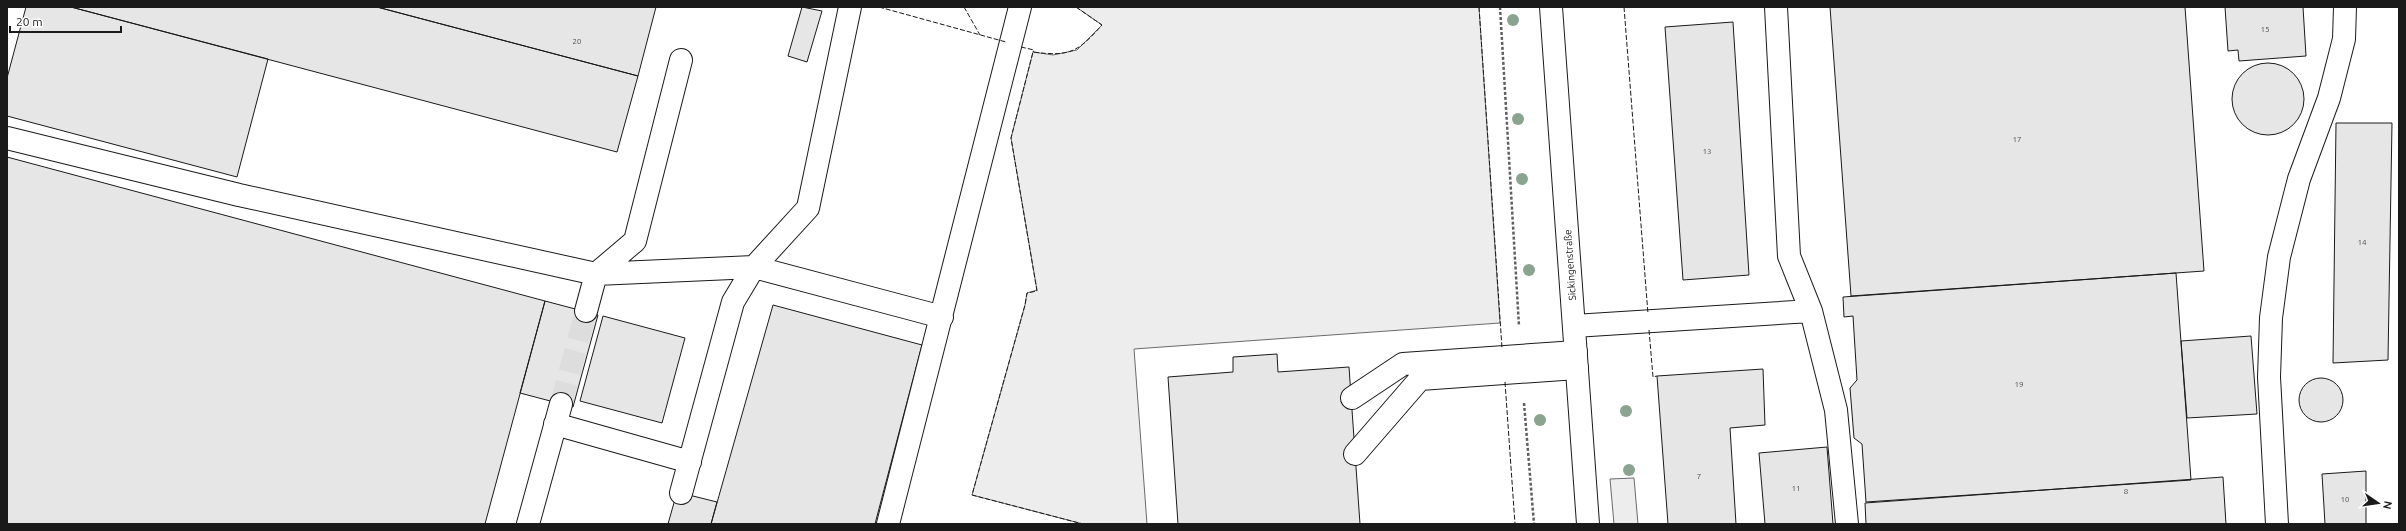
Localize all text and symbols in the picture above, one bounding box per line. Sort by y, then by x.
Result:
scale bar [10,8,121,34]
text: 20 m [16,15,43,28]
house number: 15 [2260,25,2270,34]
house number: 20 [572,37,582,46]
house number: 17 [2012,135,2022,144]
house number: 13 [1702,147,1712,156]
street label: Sickingenstraße [1562,229,1578,301]
house number: 14 [2357,238,2367,247]
house number: 19 [2014,380,2024,389]
house number: 7 [1697,472,1701,481]
north arrow [2358,483,2398,523]
house number: 11 [1791,484,1801,493]
house number: 8 [2124,487,2129,496]
house number: 10 [2340,495,2350,504]
text: N [2381,500,2395,511]

